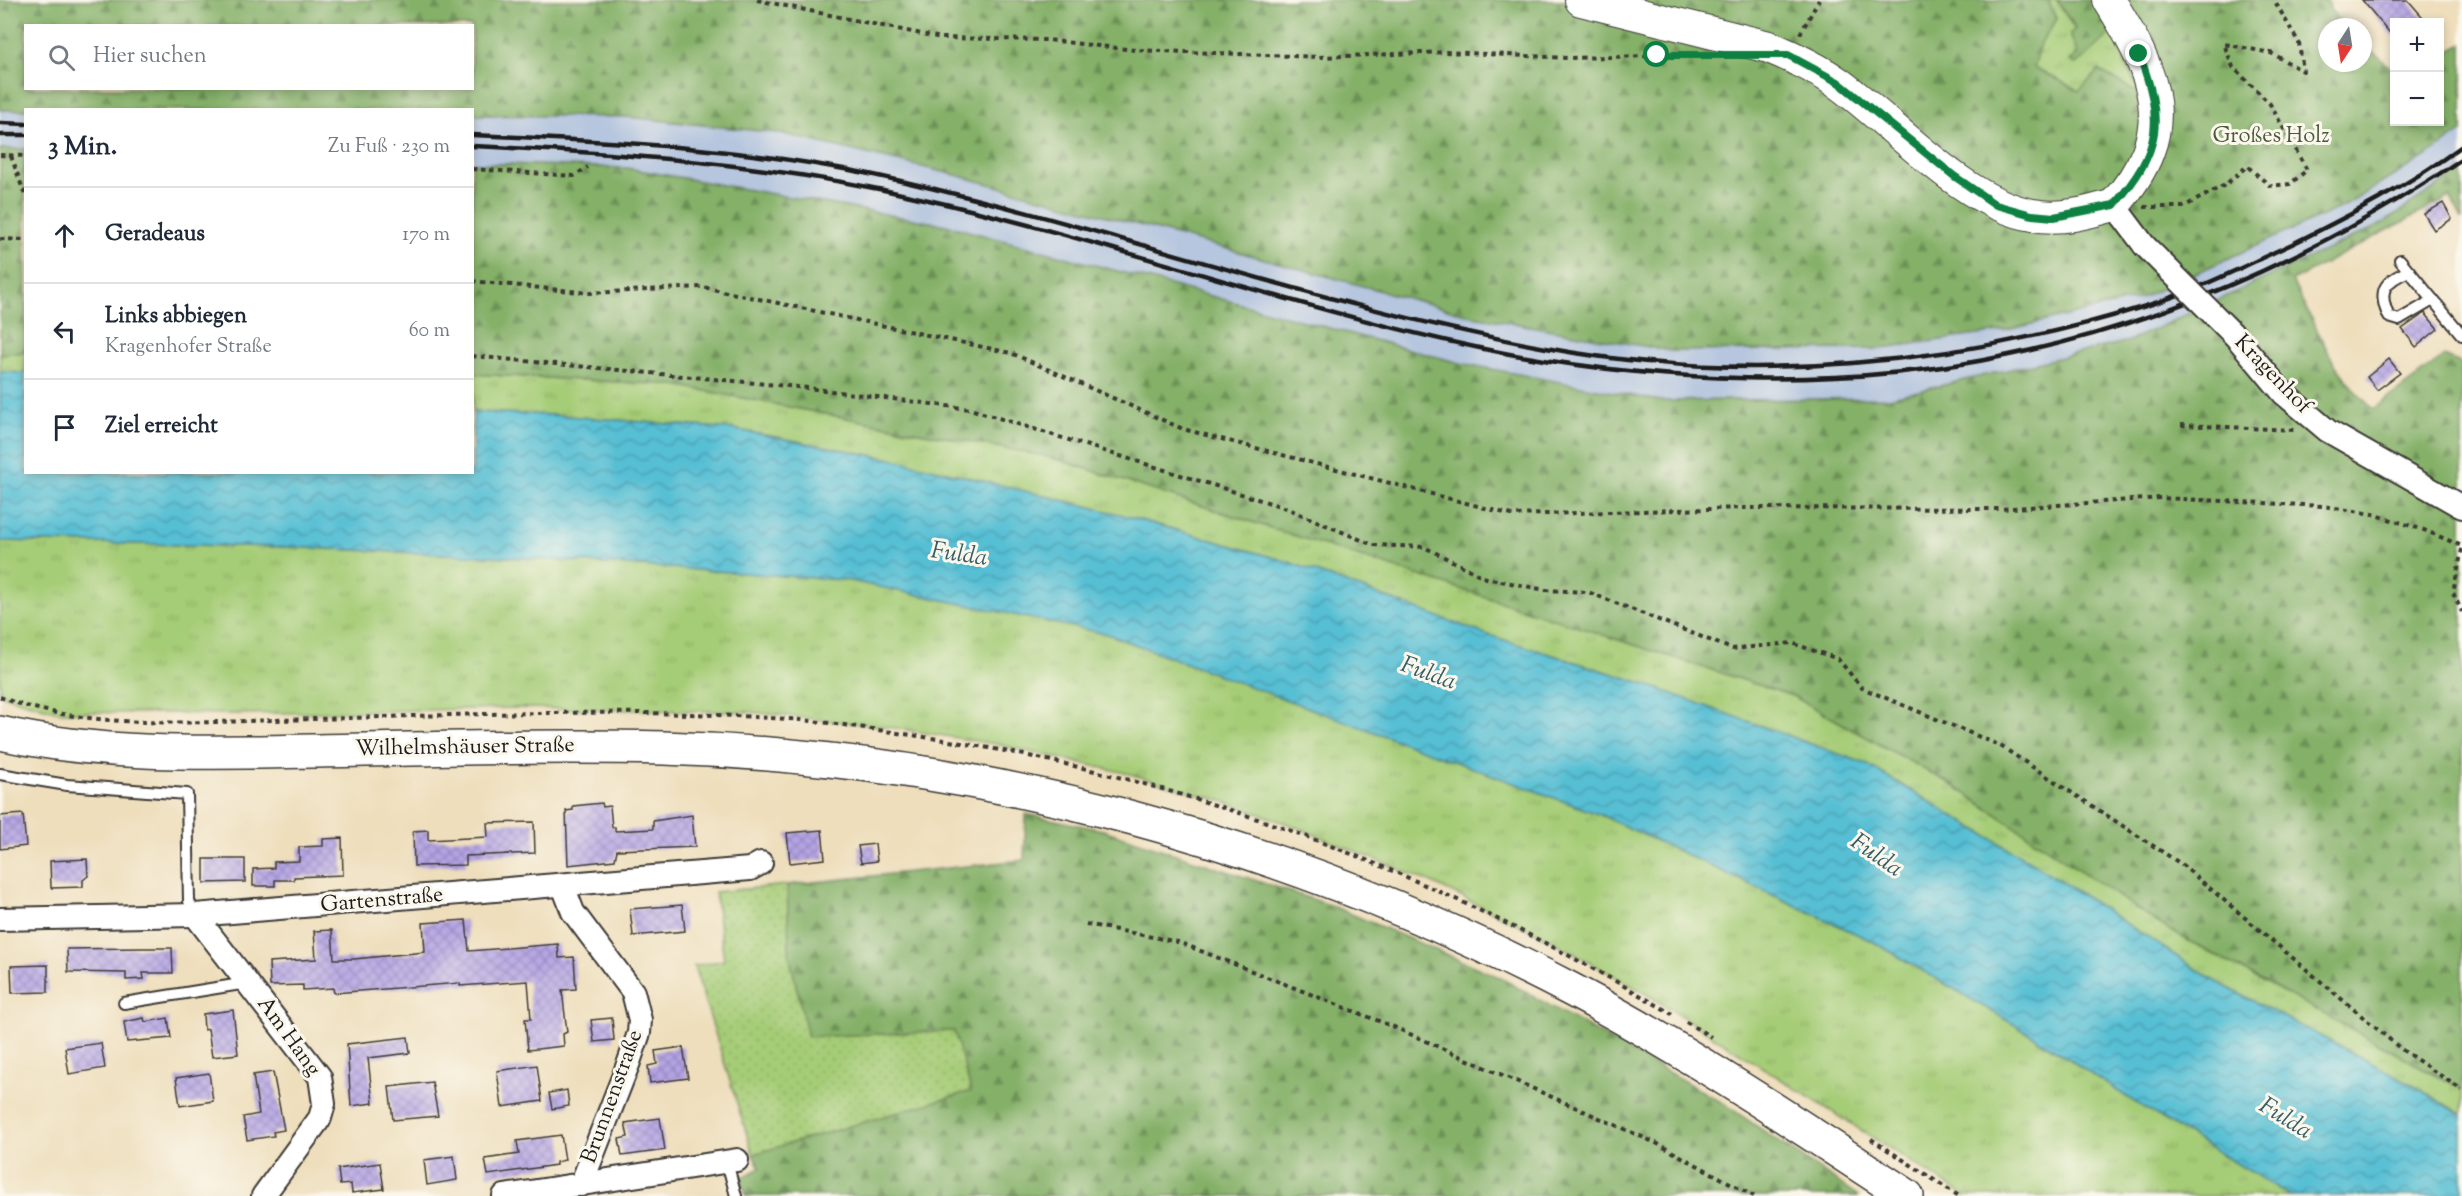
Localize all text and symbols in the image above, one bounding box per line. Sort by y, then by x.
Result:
north arrow [2318,18,2372,72]
map controls [2390,18,2444,126]
button: + [2390,18,2444,72]
search box [24,24,474,90]
route end [2125,40,2151,66]
icon: search [45,41,78,74]
text: Hier suchen [93,41,207,73]
route start [1643,41,1669,67]
button: − [2390,72,2444,126]
park label: Großes Holz [2212,121,2330,153]
text: 3 Min. [48,129,117,166]
text: Zu Fuß · 230 m [328,133,450,162]
icon: ahead [48,219,81,252]
text: Geradeaus [105,219,205,251]
text: 170 m [402,221,450,250]
text: Links abbiegen [105,301,247,333]
icon: left [48,315,81,348]
text: 60 m [409,317,450,346]
street label: Kragenhof [2226,328,2319,423]
text: Kragenhofer Straße [105,333,272,362]
icon: arrive [48,411,81,444]
text: Ziel erreicht [105,411,218,443]
water label: Fulda [928,534,990,576]
water label: Fulda [1395,648,1461,700]
street label: Wilhelmshäuser Straße [355,730,575,766]
water label: Fulda [1843,826,1909,886]
street label: Gartenstraße [319,880,445,922]
street label: Am Hang [248,990,328,1084]
street label: Brunnenstraße [574,1026,652,1168]
water label: Fulda [2252,1090,2318,1148]

